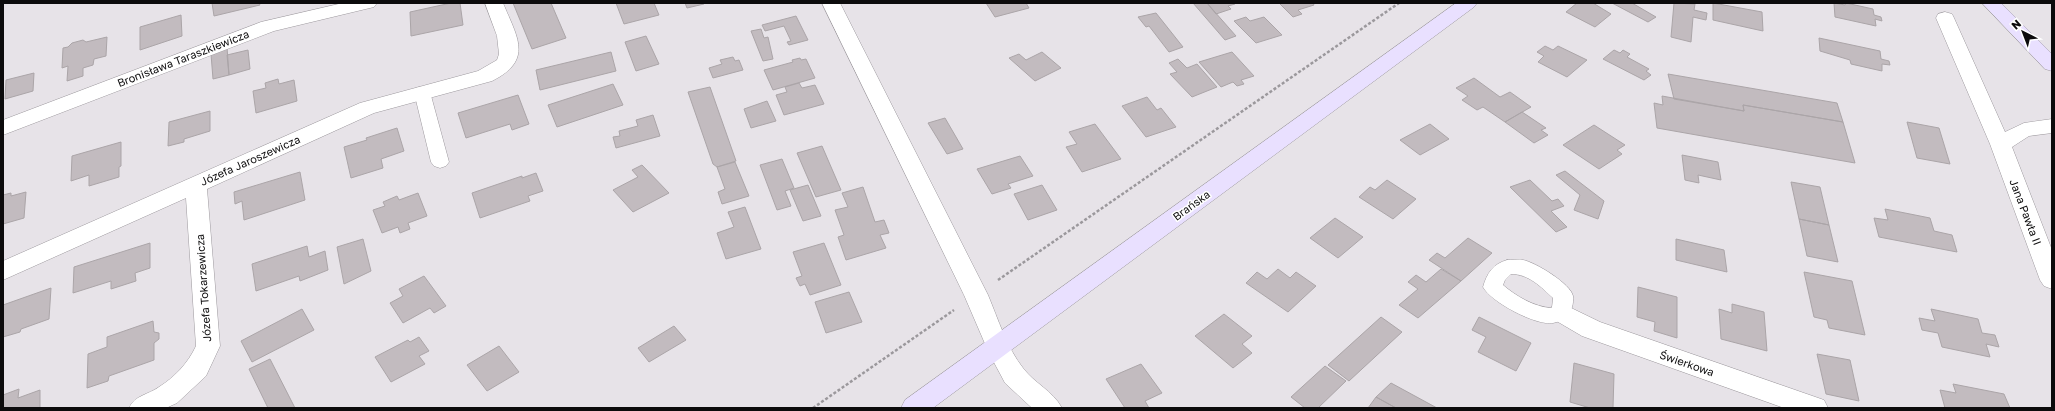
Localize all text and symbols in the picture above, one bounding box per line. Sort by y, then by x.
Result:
north arrow [2003,12,2043,52]
text: N [2009,17,2023,32]
street label: Bronisława Taraszkiewicza [115,27,251,89]
street label: Józefa Jaroszewicza [198,132,302,188]
street label: Jana Pawła II [2007,177,2045,247]
street label: Brańska [1170,187,1212,223]
street label: Józefa Tokarzewicza [193,234,213,342]
street label: Świerkowa [1658,348,1716,378]

